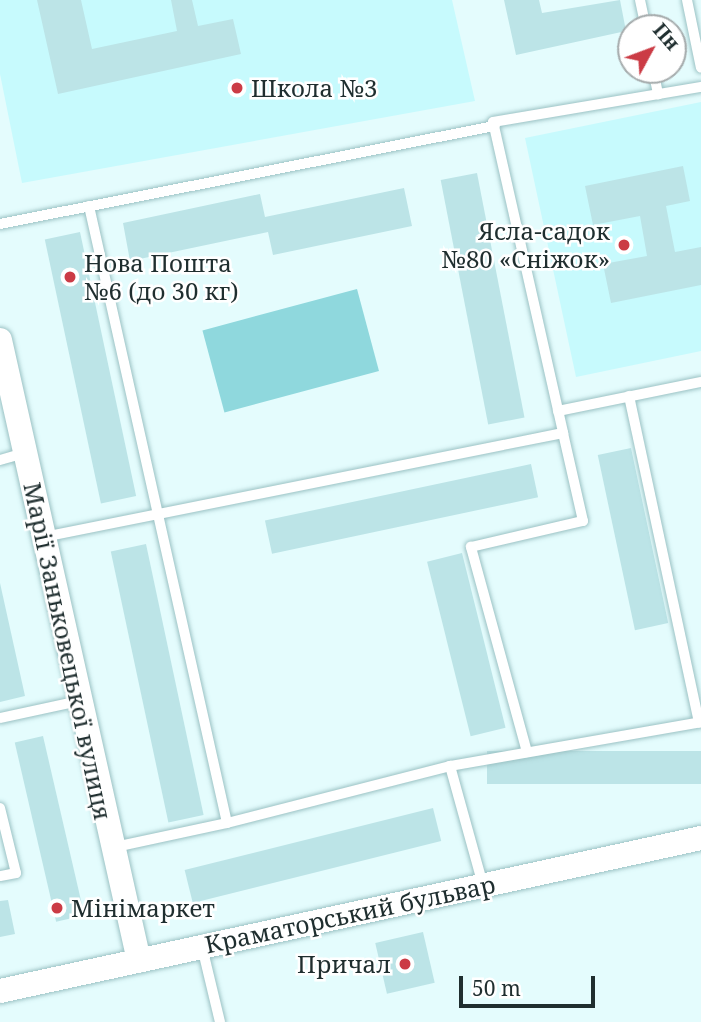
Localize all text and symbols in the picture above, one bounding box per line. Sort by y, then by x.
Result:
north arrow [617,14,687,84]
text: Пн [647,17,685,56]
place label: Школа №3 [251,74,378,102]
marker: Школа №3 [229,80,245,96]
place label: Ясла-садок №80 «Сніжок» [441,217,610,273]
marker: Ясла-садок №80 «Сніжок» [616,237,632,253]
place label: Нова Пошта №6 (до 30 кг) [84,249,238,305]
marker: Нова Пошта №6 (до 30 кг) [62,269,78,285]
street label: Марії Заньковецької вулиця [18,480,118,822]
street label: Краматорський бульвар [202,869,498,959]
place label: Мінімаркет [71,894,215,922]
marker: Мінімаркет [49,900,65,916]
place label: Причал [297,950,391,978]
marker: Причал [397,956,413,972]
scale bar [463,962,600,1006]
text: 50 m [472,974,521,1002]

